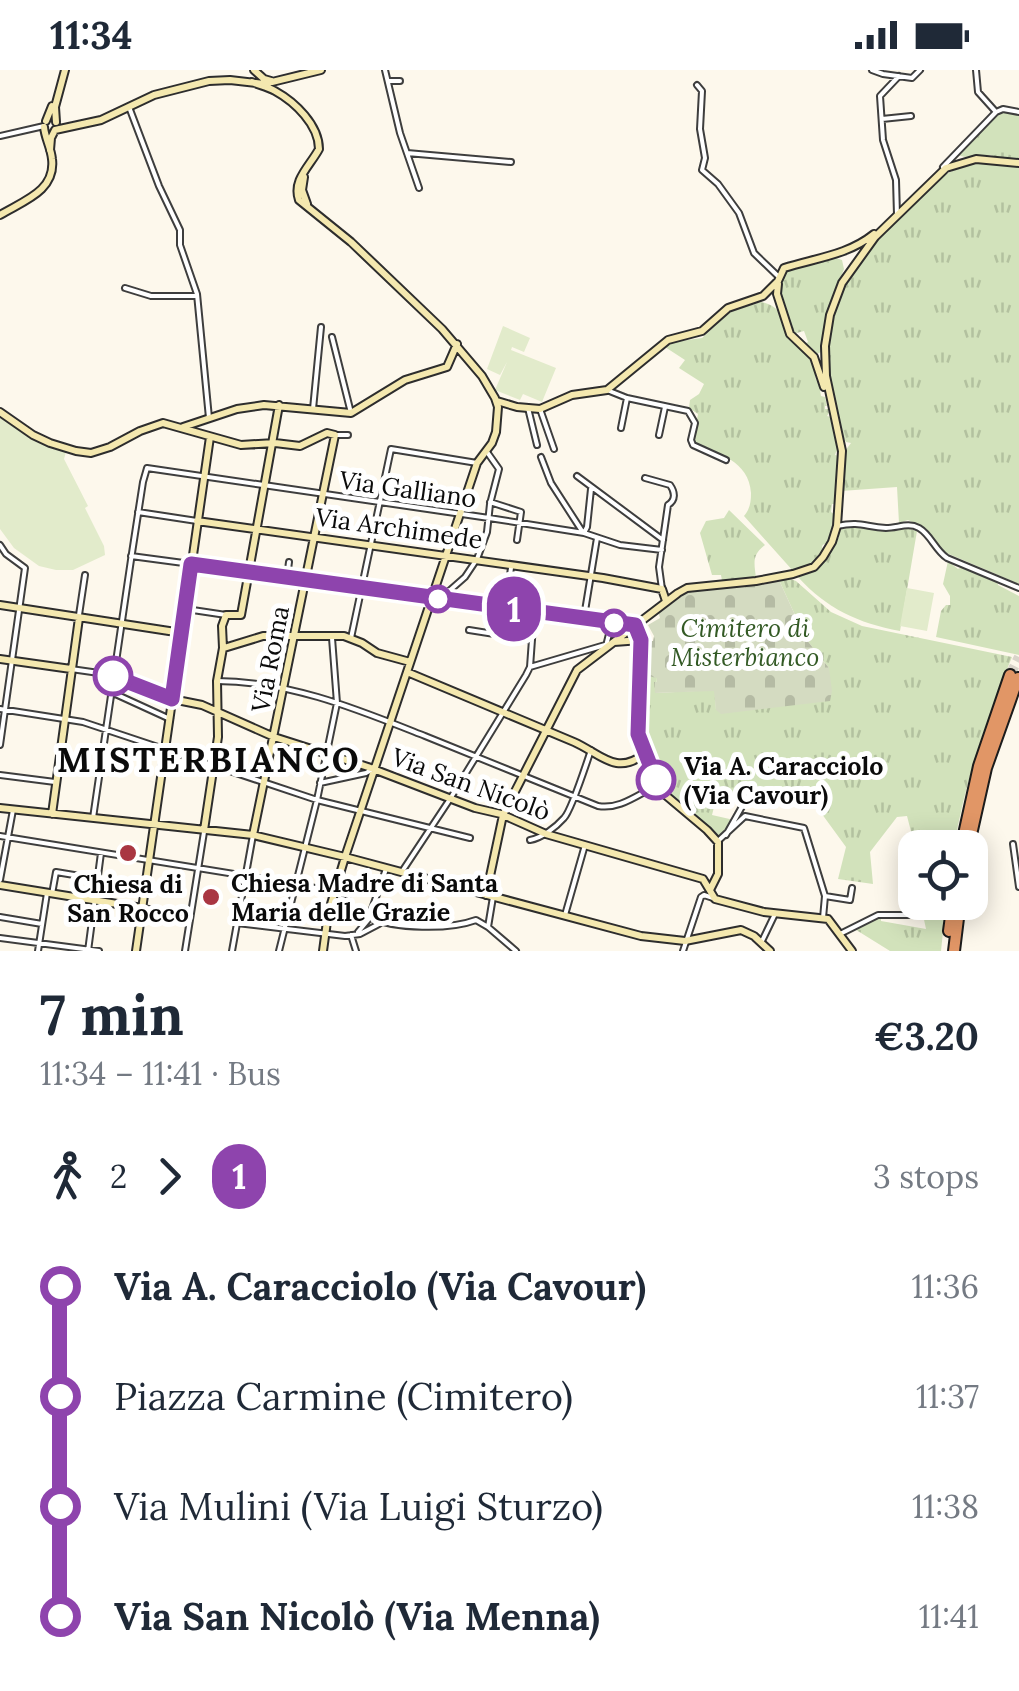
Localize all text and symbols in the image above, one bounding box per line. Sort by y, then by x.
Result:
text: 11:34 [50,11,132,59]
street label: Via Galliano [337,463,478,514]
street label: Via Archimede [312,500,485,556]
line badge: 1 [482,576,546,642]
unlabelled marker [425,586,451,612]
text: 1 [507,587,521,632]
street label: Via Roma [244,603,296,716]
unlabelled marker [601,610,627,636]
park label: Cimitero di Misterbianco [671,612,819,673]
unlabelled marker [94,657,132,695]
district label: MISTERBIANCO [57,737,361,782]
street label: Via San Nicolò [386,740,555,828]
place label: Via A. Caracciolo (Via Cavour) [684,750,883,811]
marker: Via A. Caracciolo (Via Cavour) [637,761,675,799]
map controls [898,830,988,920]
button: locate [898,830,988,920]
marker: Chiesa di San Rocco [117,842,139,864]
place label: Chiesa Madre di Santa Maria delle Grazie [231,867,498,928]
place label: Chiesa di San Rocco [67,868,189,929]
marker: Chiesa Madre di Santa Maria delle Grazie [200,886,222,908]
text: 7 min [40,980,184,1050]
text: €3.20 [874,1012,979,1060]
text: 11:34 – 11:41 · Bus [40,1053,281,1094]
icon: walk [40,1149,95,1204]
icon: forward [142,1149,197,1204]
text: 1 [232,1154,246,1199]
text: 2 [110,1156,127,1197]
text: 3 stops [873,1156,979,1197]
text: Via A. Caracciolo (Via Cavour) [114,1262,646,1310]
text: 11:36 [911,1266,979,1307]
text: Piazza Carmine (Cimitero) [114,1372,573,1420]
text: 11:37 [916,1376,979,1417]
text: Via Mulini (Via Luigi Sturzo) [114,1482,603,1530]
text: 11:38 [912,1486,979,1527]
text: Via San Nicolò (Via Menna) [114,1592,600,1640]
text: 11:41 [919,1596,979,1637]

